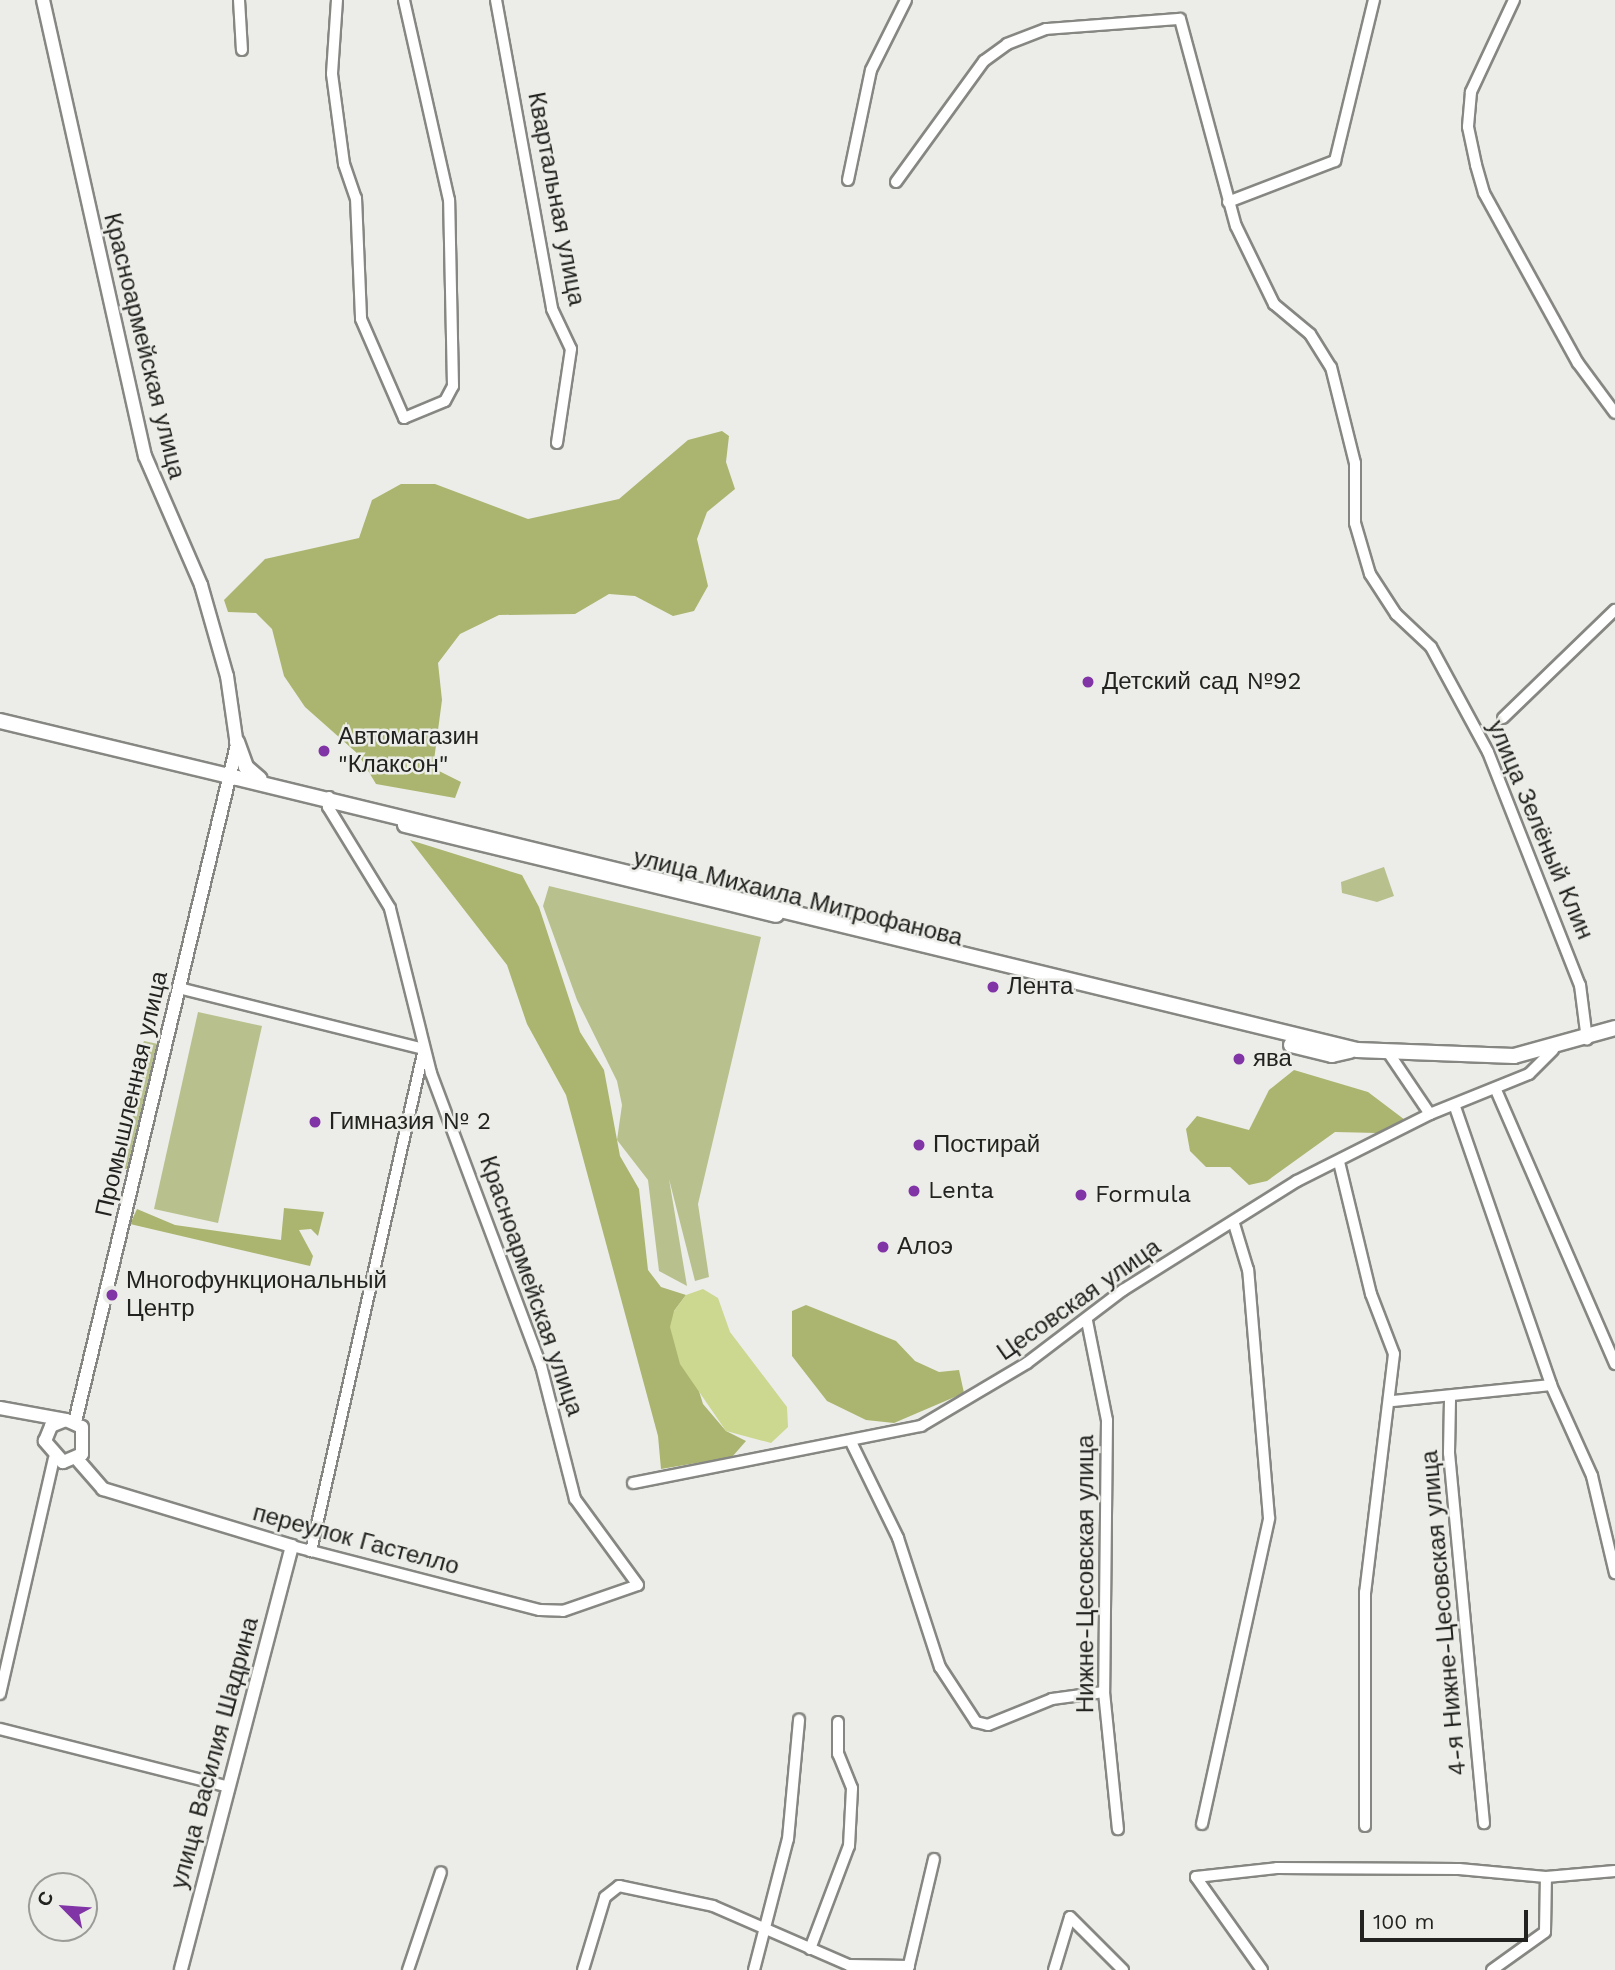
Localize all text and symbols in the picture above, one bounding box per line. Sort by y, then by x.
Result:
street label: Квартальная улица [521,90,591,308]
street label: Красноармейская улица [97,210,191,482]
place label: Детский сад №92 [1102,668,1302,696]
marker: Детский сад №92 [1080,674,1096,690]
street label: улица Зелёный Клин [1481,716,1599,944]
place label: Автомагазин "Клаксон" [338,723,479,779]
marker: Автомагазин "Клаксон" [316,743,332,759]
street label: улица Михаила Митрофанова [630,843,966,953]
street label: Промышленная улица [90,968,174,1220]
place label: Лента [1007,973,1073,1001]
marker: Лента [985,979,1001,995]
place label: ява [1253,1045,1292,1073]
marker: ява [1231,1051,1247,1067]
place label: Гимназия № 2 [329,1108,491,1136]
marker: Гимназия № 2 [307,1114,323,1130]
place label: Постирай [933,1131,1040,1159]
marker: Постирай [911,1137,927,1153]
street label: Красноармейская улица [473,1152,589,1420]
place label: Lenta [928,1177,994,1205]
place label: Formula [1095,1181,1191,1209]
marker: Lenta [906,1183,922,1199]
marker: Formula [1073,1187,1089,1203]
place label: Алоэ [897,1233,953,1261]
street label: Цесовская улица [992,1233,1166,1367]
marker: Алоэ [875,1239,891,1255]
place label: Многофункциональный Центр [126,1267,387,1323]
marker: Многофункциональный Центр [104,1287,120,1303]
street label: Нижне-Цесовская улица [1072,1435,1100,1713]
street label: 4-я Нижне-Цесовская улица [1415,1449,1473,1777]
street label: переулок Гастелло [250,1499,462,1581]
street label: улица Василия Шадрина [165,1614,265,1892]
north arrow [28,1872,98,1942]
text: С [32,1888,59,1910]
scale bar [1363,1896,1531,1940]
text: 100 m [1373,1909,1435,1934]

